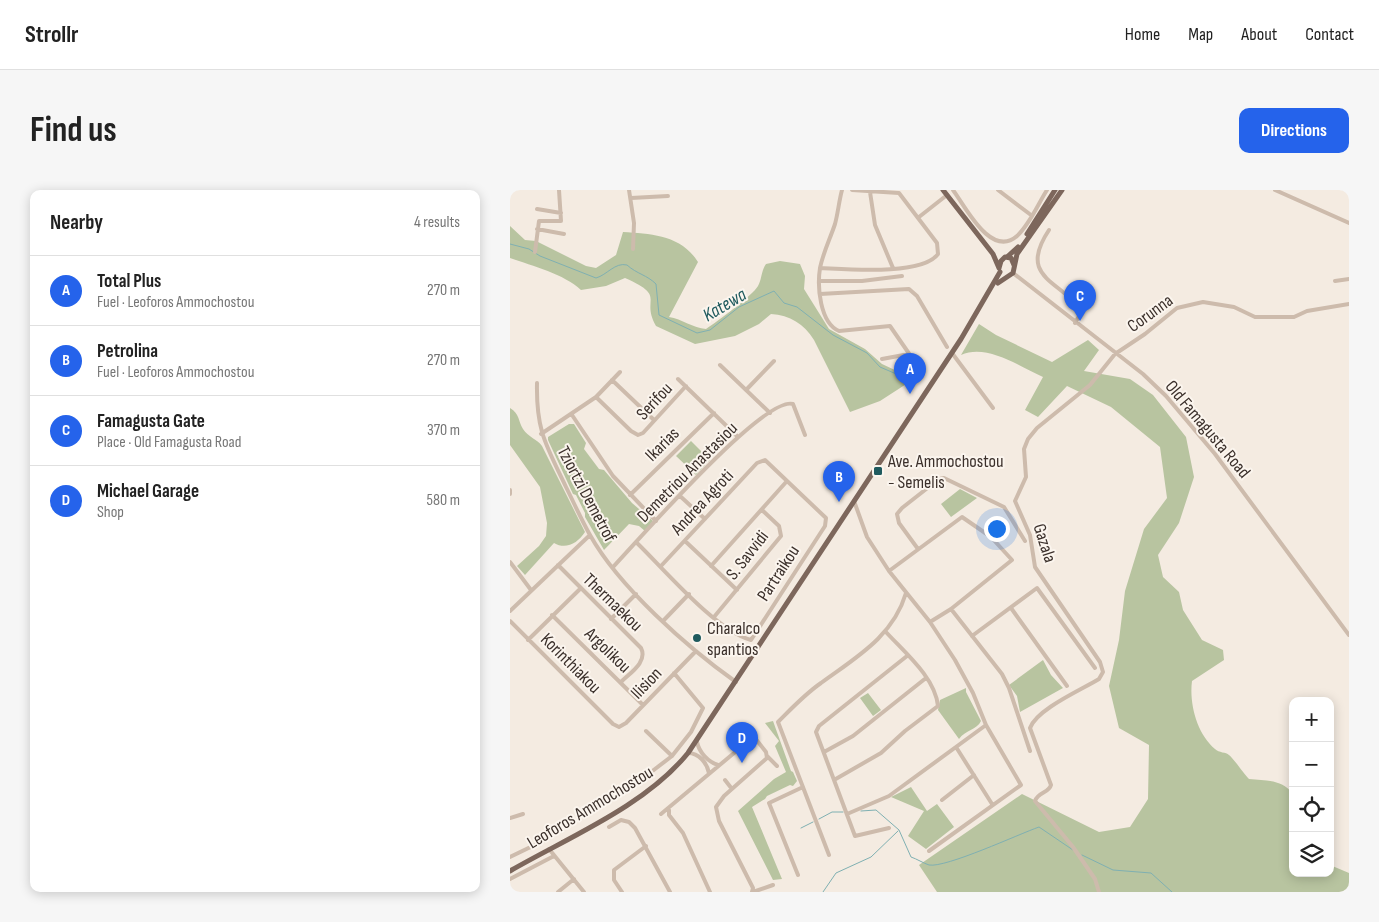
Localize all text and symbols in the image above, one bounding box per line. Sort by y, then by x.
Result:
text: Strollr [25,20,79,49]
text: Home [1125,24,1160,45]
text: Map [1188,24,1213,45]
text: About [1241,24,1277,45]
text: Contact [1305,24,1354,45]
button: Directions [1239,108,1349,153]
text: Find us [30,109,117,152]
text: Nearby [50,210,103,235]
text: 4 results [414,213,460,232]
text: Total Plus [97,270,161,293]
pin: C [1064,280,1096,321]
text: A [62,281,70,300]
text: 270 m [427,281,460,300]
water label: Katewa [699,283,751,327]
street label: Corunna [1123,290,1177,337]
text: Fuel · Leoforos Ammochostou [97,293,254,312]
text: Petrolina [97,340,158,363]
text: B [62,351,70,370]
text: 270 m [427,351,460,370]
pin: A [894,353,926,394]
text: Fuel · Leoforos Ammochostou [97,363,254,382]
street label: Old Famagusta Road [1161,376,1255,482]
street label: Serifou [632,378,677,424]
text: Famagusta Gate [97,410,205,433]
street label: Demetriou Anastasiou [633,418,742,527]
text: C [62,421,70,440]
text: 370 m [427,421,460,440]
street label: Ikarias [641,423,684,466]
text: Place · Old Famagusta Road [97,433,241,452]
street label: Tziortzi Demetrof [553,443,621,546]
place label: Ave. Ammochostou - Semelis [887,451,1004,493]
pin: B [823,461,855,502]
street label: Andrea Agroti [666,465,738,540]
marker: Ave. Ammochostou - Semelis [872,465,884,477]
text: Michael Garage [97,480,199,503]
text: D [62,491,70,510]
text: 580 m [427,491,460,510]
text: Shop [97,503,124,522]
your location [984,516,1010,542]
street label: Gazala [1028,521,1061,565]
street label: S. Savvidi [722,527,773,584]
street label: Partraikou [753,542,804,605]
street label: Thermaekou [579,569,647,636]
place label: Charalco spantios [707,618,760,660]
street label: Argolikou [580,623,635,677]
street label: Korinthiakou [536,629,605,698]
marker: Charalco spantios [691,632,703,644]
street label: Ilision [626,663,666,703]
map controls [1289,697,1334,877]
button: + [1289,697,1334,742]
pin: D [726,722,758,763]
button: − [1289,742,1334,787]
street label: Leoforos Ammochostou [524,762,657,853]
button: locate [1289,787,1334,832]
button: layers [1289,832,1334,877]

